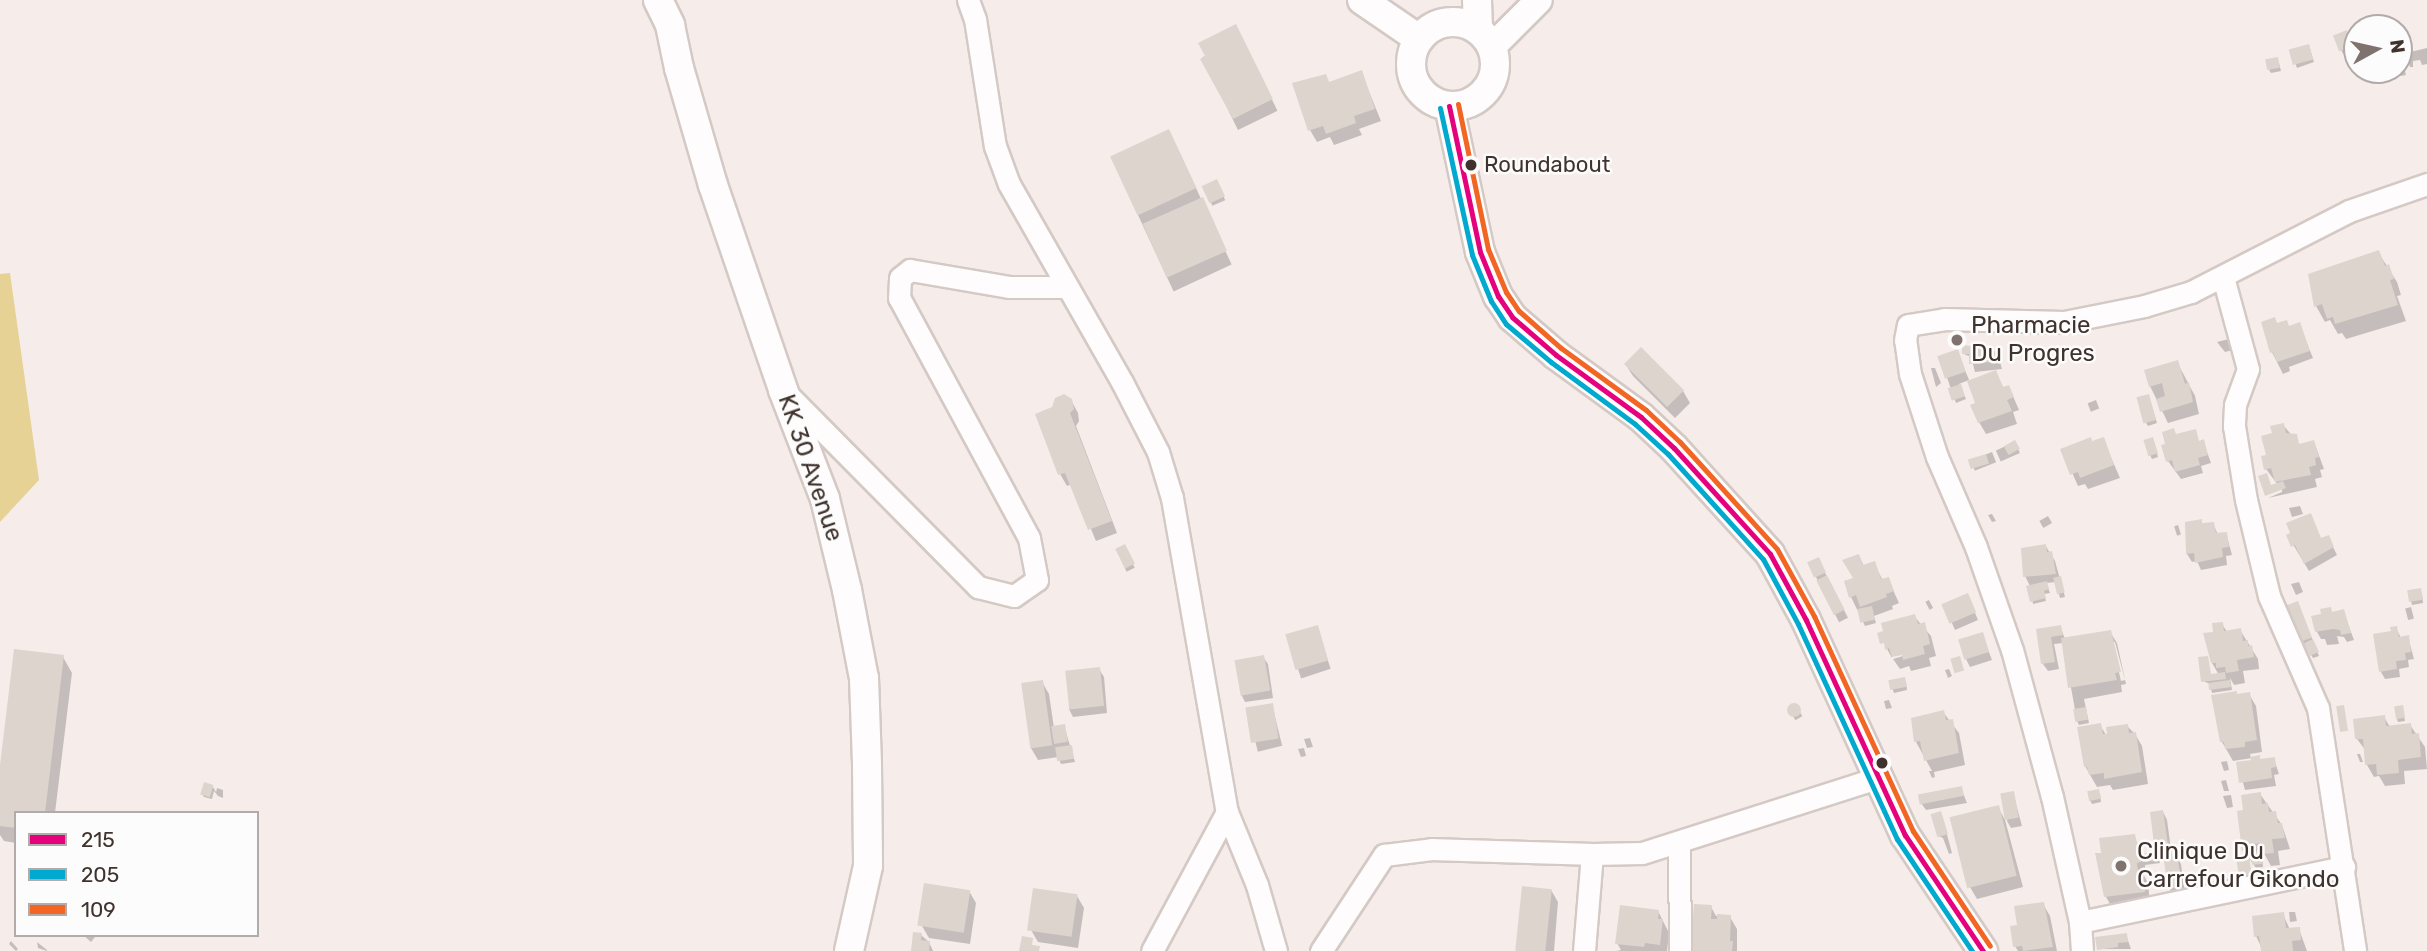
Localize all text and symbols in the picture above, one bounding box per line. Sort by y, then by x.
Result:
north arrow [2343,14,2413,84]
text: N [2385,38,2410,55]
place label: Roundabout [1484,152,1610,178]
marker: Roundabout [1464,158,1478,172]
place label: Pharmacie Du Progres [1971,312,2095,368]
marker: Pharmacie Du Progres [1949,332,1965,348]
street label: KK 30 Avenue [771,390,849,546]
unlabelled marker [1875,756,1889,770]
legend [14,811,259,937]
text: 215 [81,827,115,852]
place label: Clinique Du Carrefour Gikondo [2137,838,2340,894]
marker: Clinique Du Carrefour Gikondo [2111,856,2131,876]
text: 205 [81,862,119,887]
text: 109 [81,897,116,922]

